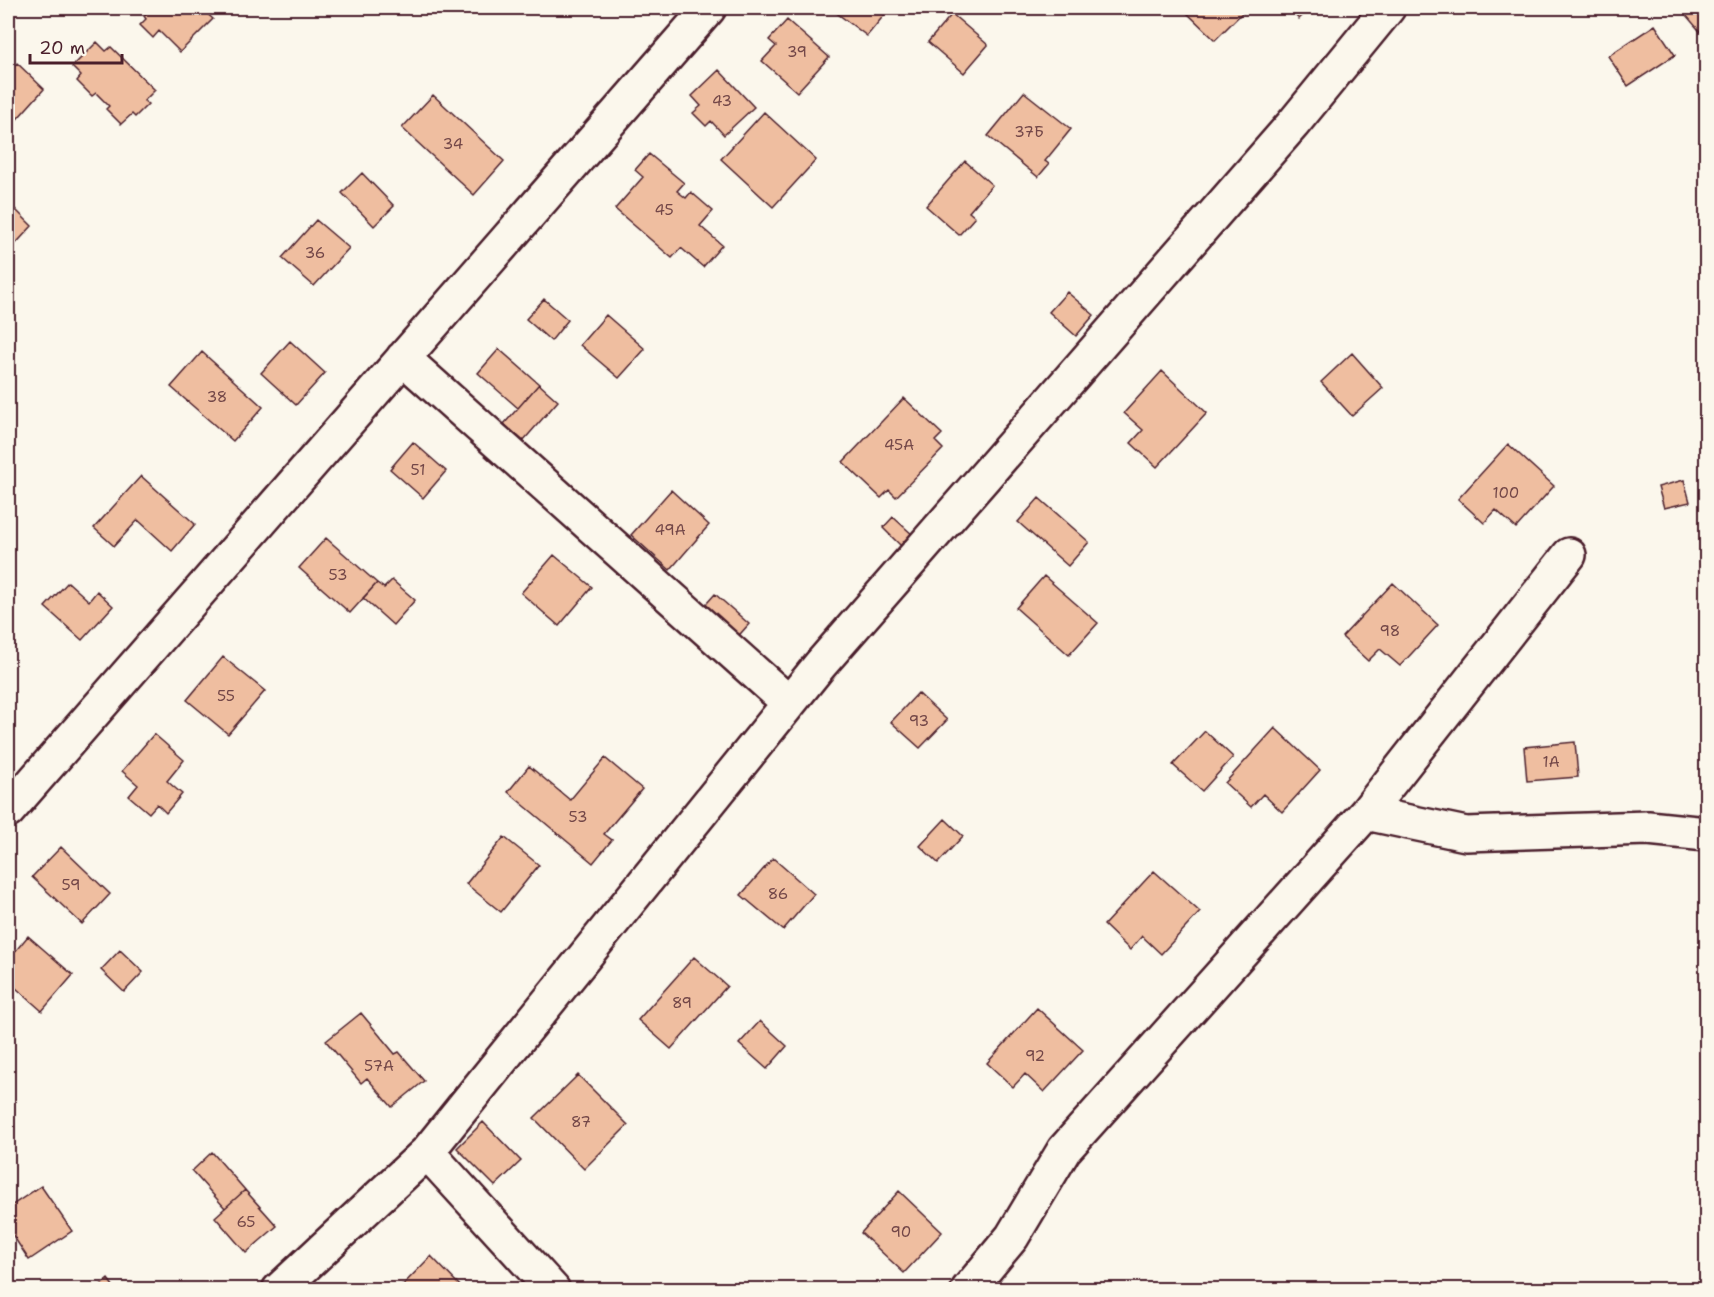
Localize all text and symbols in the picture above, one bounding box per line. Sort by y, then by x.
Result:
scale bar [30,27,122,65]
text: 20 m [39,36,85,60]
house number: 39 [787,42,807,62]
house number: 43 [712,91,732,111]
house number: 37Б [1014,122,1044,142]
house number: 34 [443,134,463,154]
house number: 45 [654,200,674,220]
house number: 36 [305,243,325,263]
house number: 38 [207,387,227,407]
house number: 45А [884,435,914,455]
house number: 51 [411,460,425,480]
house number: 100 [1493,483,1519,503]
house number: 49А [654,520,686,540]
house number: 53 [329,565,348,585]
house number: 98 [1380,621,1400,641]
house number: 55 [217,686,235,706]
house number: 93 [909,711,929,731]
house number: 1А [1542,752,1560,772]
house number: 53 [569,807,588,827]
house number: 59 [62,875,80,895]
house number: 86 [768,884,788,904]
house number: 89 [672,993,692,1013]
house number: 92 [1025,1046,1045,1066]
house number: 57А [364,1056,394,1076]
house number: 87 [571,1112,591,1132]
house number: 65 [236,1212,256,1232]
house number: 90 [891,1222,911,1242]

